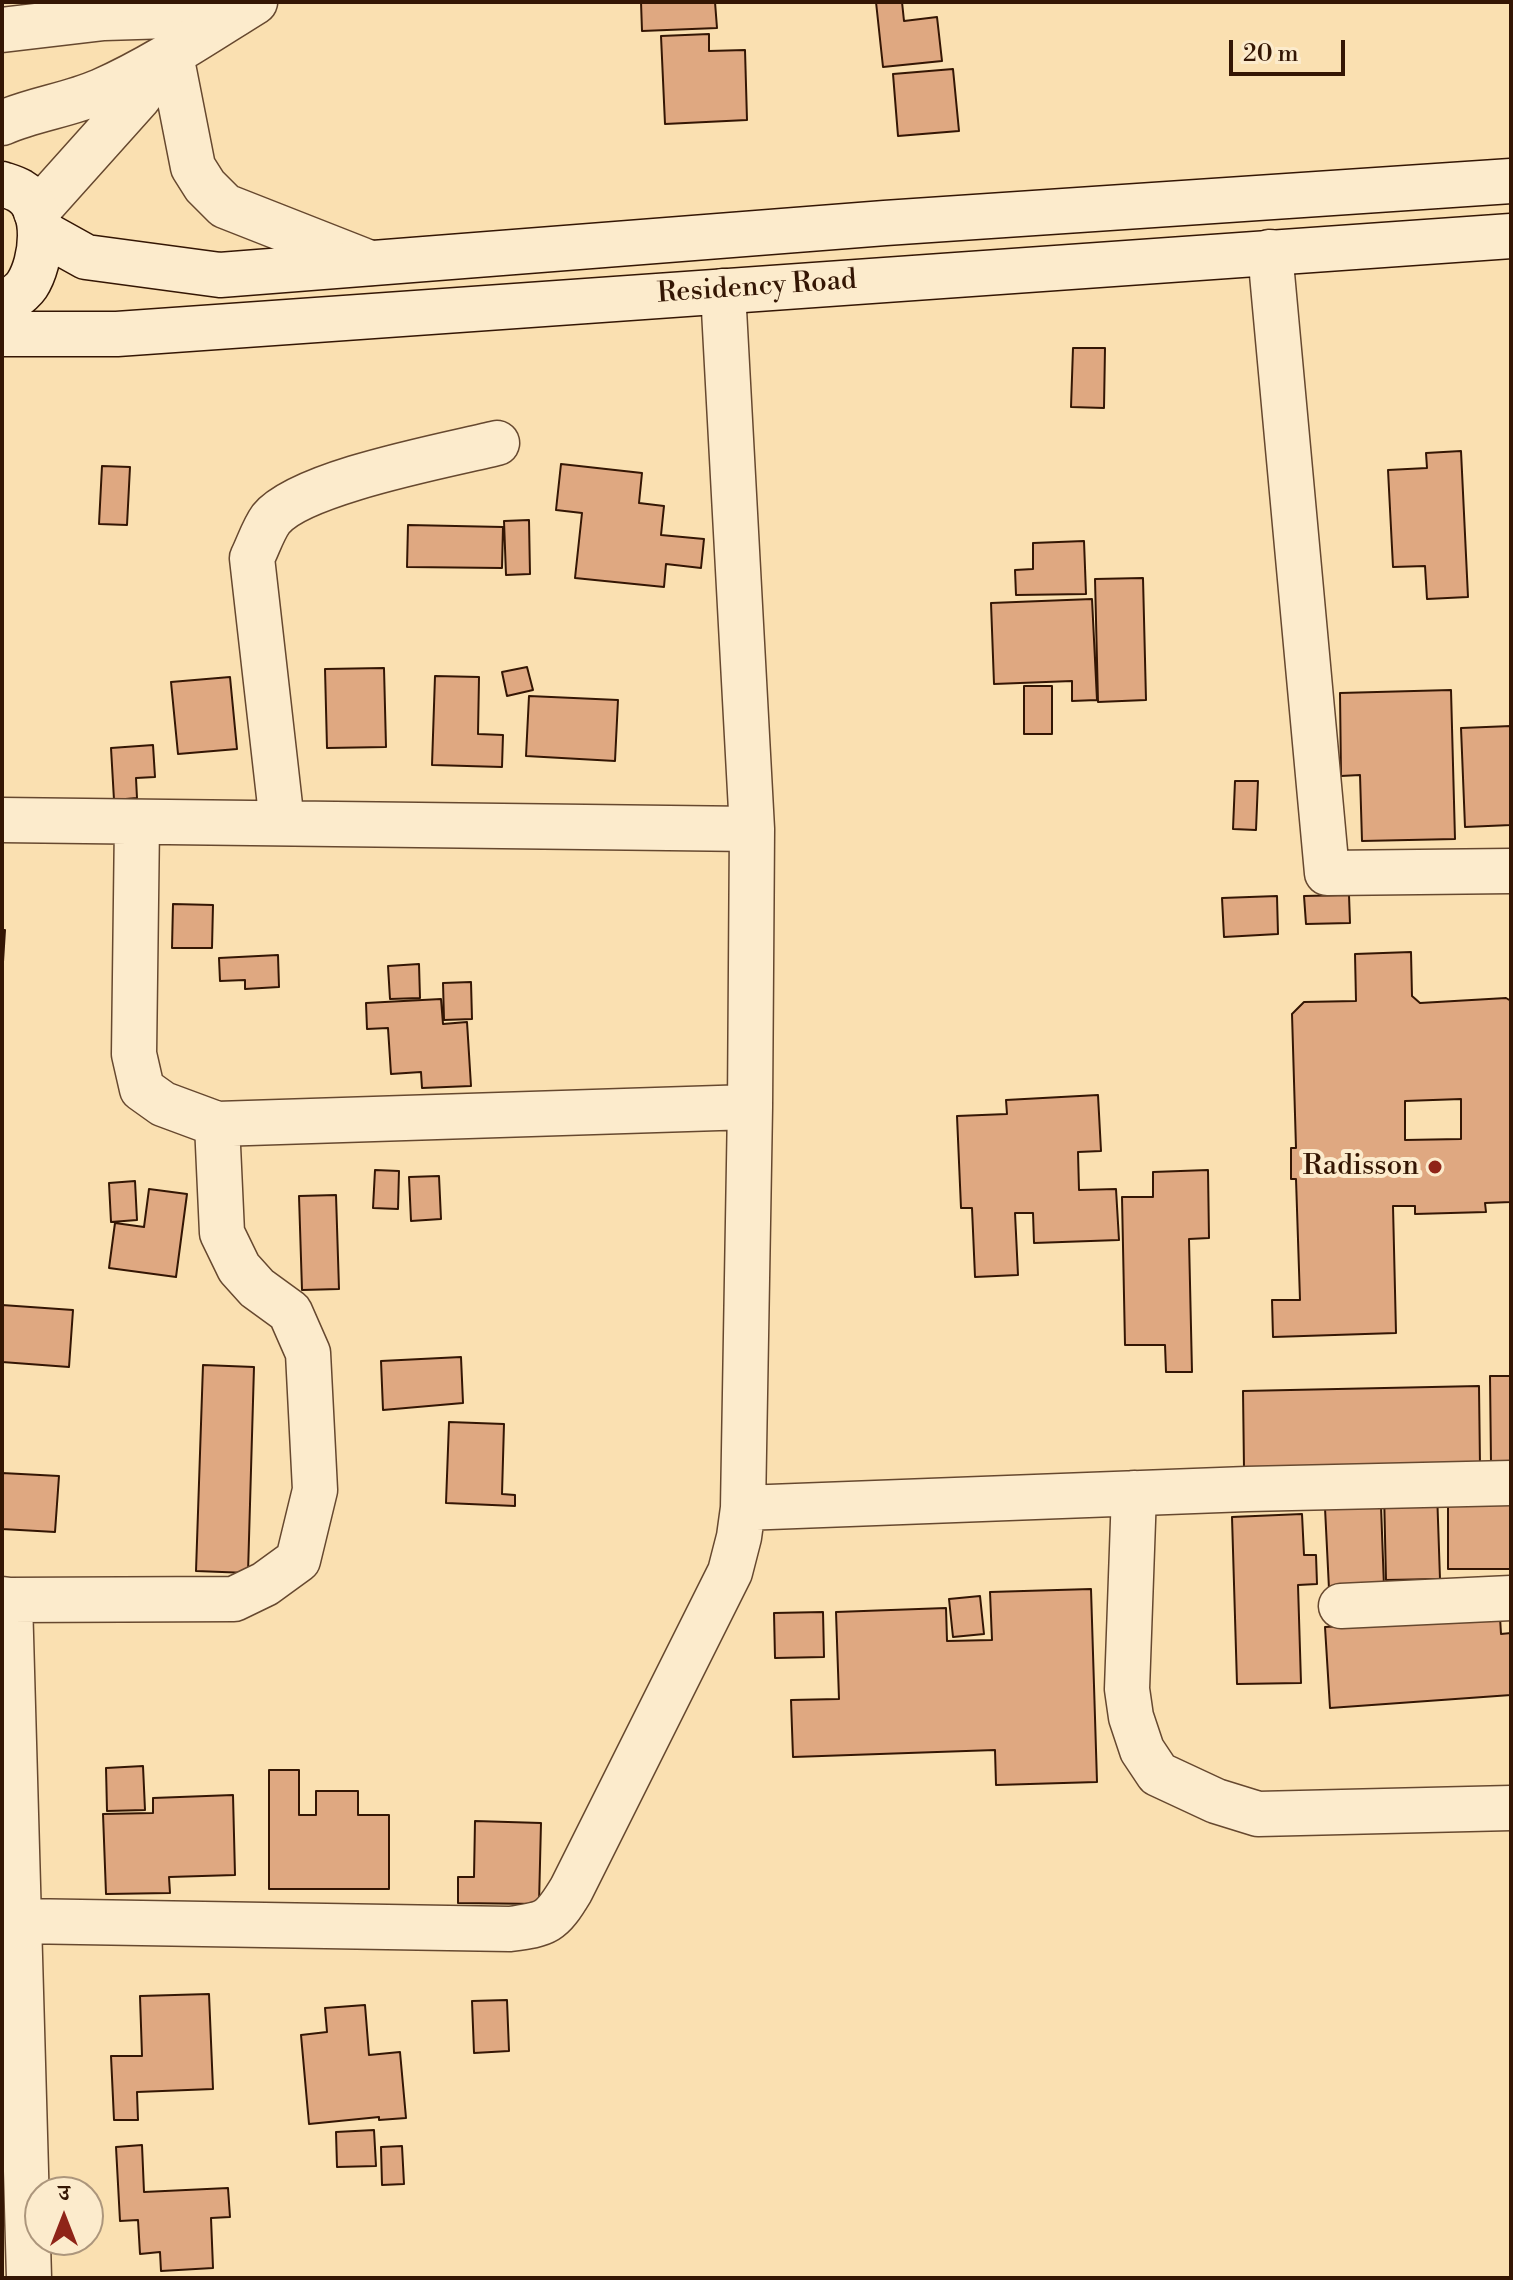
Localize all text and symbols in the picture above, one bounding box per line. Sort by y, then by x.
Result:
scale bar [1233,24,1349,74]
text: 20 m [1243,39,1299,69]
street label: Residency Road [656,264,858,312]
place label: Radisson [1303,1150,1419,1184]
marker: Radisson [1426,1158,1444,1176]
north arrow [24,2176,104,2256]
text: उ [58,2180,70,2207]

